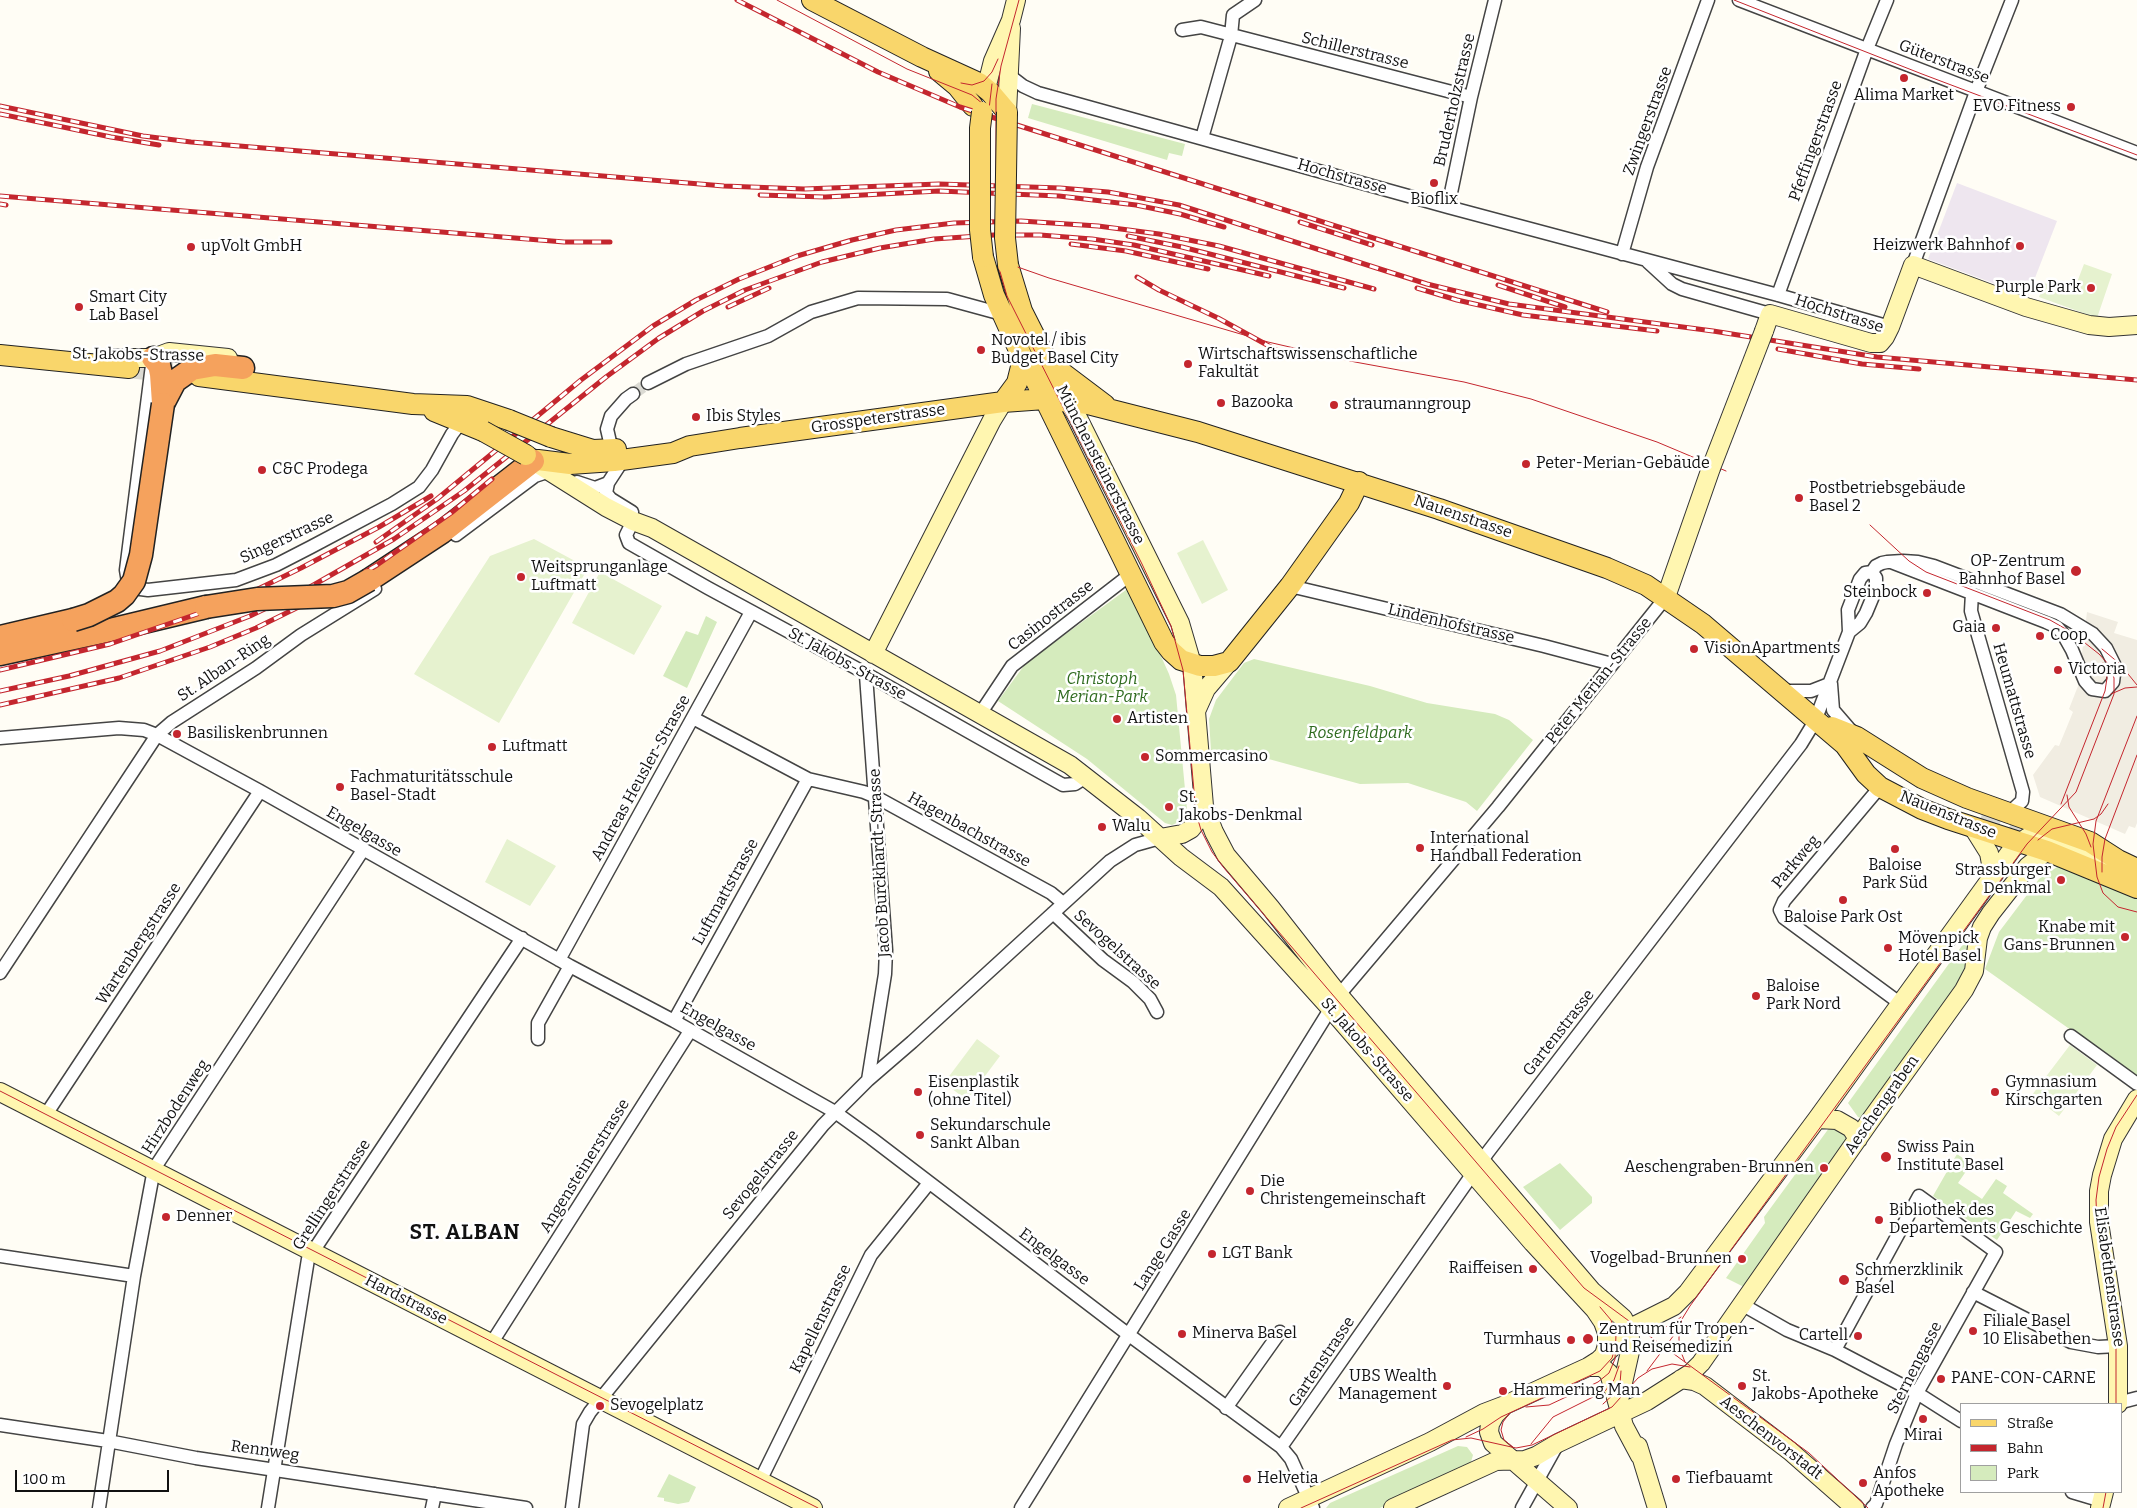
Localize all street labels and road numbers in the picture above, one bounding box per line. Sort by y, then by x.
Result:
street label: Schillerstrasse [1299,28,1411,74]
street label: Bruderholzstrasse [1430,32,1480,168]
street label: Güterstrasse [1896,36,1992,88]
street label: Zwingerstrasse [1619,64,1677,178]
street label: Pfeffingerstrasse [1785,78,1847,204]
street label: Hochstrasse [1295,155,1389,199]
street label: Hochstrasse [1792,291,1886,337]
street label: St. Jakobs-Strasse [72,344,204,366]
street label: Münchensteinerstrasse [1051,382,1149,548]
street label: Grosspeterstrasse [810,400,946,438]
street label: Nauenstrasse [1411,491,1515,543]
street label: Singerstrasse [237,508,337,568]
street label: Casinostrasse [1004,577,1098,655]
street label: Lindenhofstrasse [1386,600,1516,648]
street label: Peter Merian-Strasse [1542,614,1656,748]
street label: St. Jakobs-Strasse [785,624,909,704]
street label: St. Alban-Ring [174,630,274,706]
street label: Heumattstrasse [1988,641,2040,761]
street label: Andreas Heusler-Strasse [587,692,695,864]
street label: Jacob Burckhardt-Strasse [865,768,895,958]
street label: Nauenstrasse [1897,787,1999,843]
street label: Hagenbachstrasse [904,788,1034,872]
street label: Engelgasse [323,803,405,861]
street label: Parkweg [1768,831,1824,893]
street label: Luftmattstrasse [689,836,763,948]
street label: Wartenbergstrasse [92,879,186,1009]
street label: Sevogelstrasse [1070,906,1164,994]
street label: Gartenstrasse [1519,986,1599,1080]
street label: St. Jakobs-Strasse [1316,994,1418,1106]
street label: Engelgasse [677,998,759,1056]
street label: Aeschengraben [1841,1052,1923,1158]
street label: Hirzbodenweg [138,1056,214,1158]
street label: Angensteinerstrasse [536,1096,634,1236]
street label: Sevogelstrasse [719,1126,803,1224]
street label: Grellingerstrasse [289,1136,375,1254]
street label: Lange Gasse [1130,1206,1196,1294]
street label: Elisabethenstrasse [2090,1206,2128,1348]
street label: Engelgasse [1015,1224,1093,1290]
street label: Kapellenstrasse [786,1261,856,1377]
street label: Hardstrasse [361,1271,451,1329]
street label: Gartenstrasse [1285,1313,1359,1411]
street label: Sternengasse [1883,1319,1947,1417]
street label: Aeschenvorstadt [1716,1392,1826,1484]
street label: Rennweg [230,1437,300,1465]

